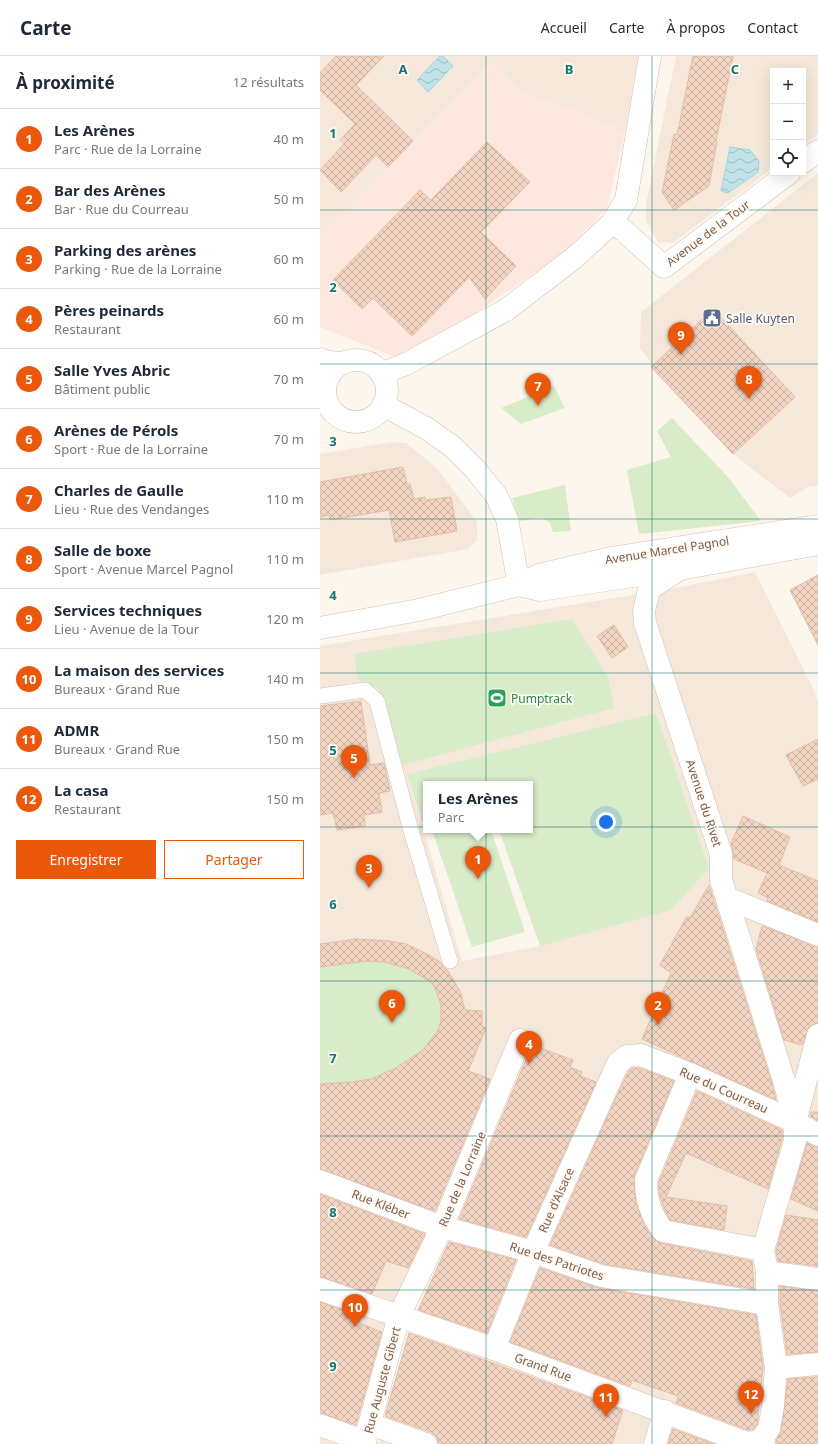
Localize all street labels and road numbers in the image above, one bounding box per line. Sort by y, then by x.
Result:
street label: Avenue de la Tour [663,196,753,270]
street label: Avenue Marcel Pagnol [604,532,730,568]
street label: Avenue du Rivet [682,757,726,849]
street label: Rue du Courreau [677,1063,771,1117]
street label: Rue de la Lorraine [434,1128,490,1229]
street label: Rue d'Alsace [534,1164,578,1235]
street label: Rue Kléber [349,1185,413,1223]
street label: Rue des Patriotes [508,1238,607,1284]
street label: Rue Auguste Gibert [360,1324,405,1435]
street label: Grand Rue [512,1349,574,1385]

